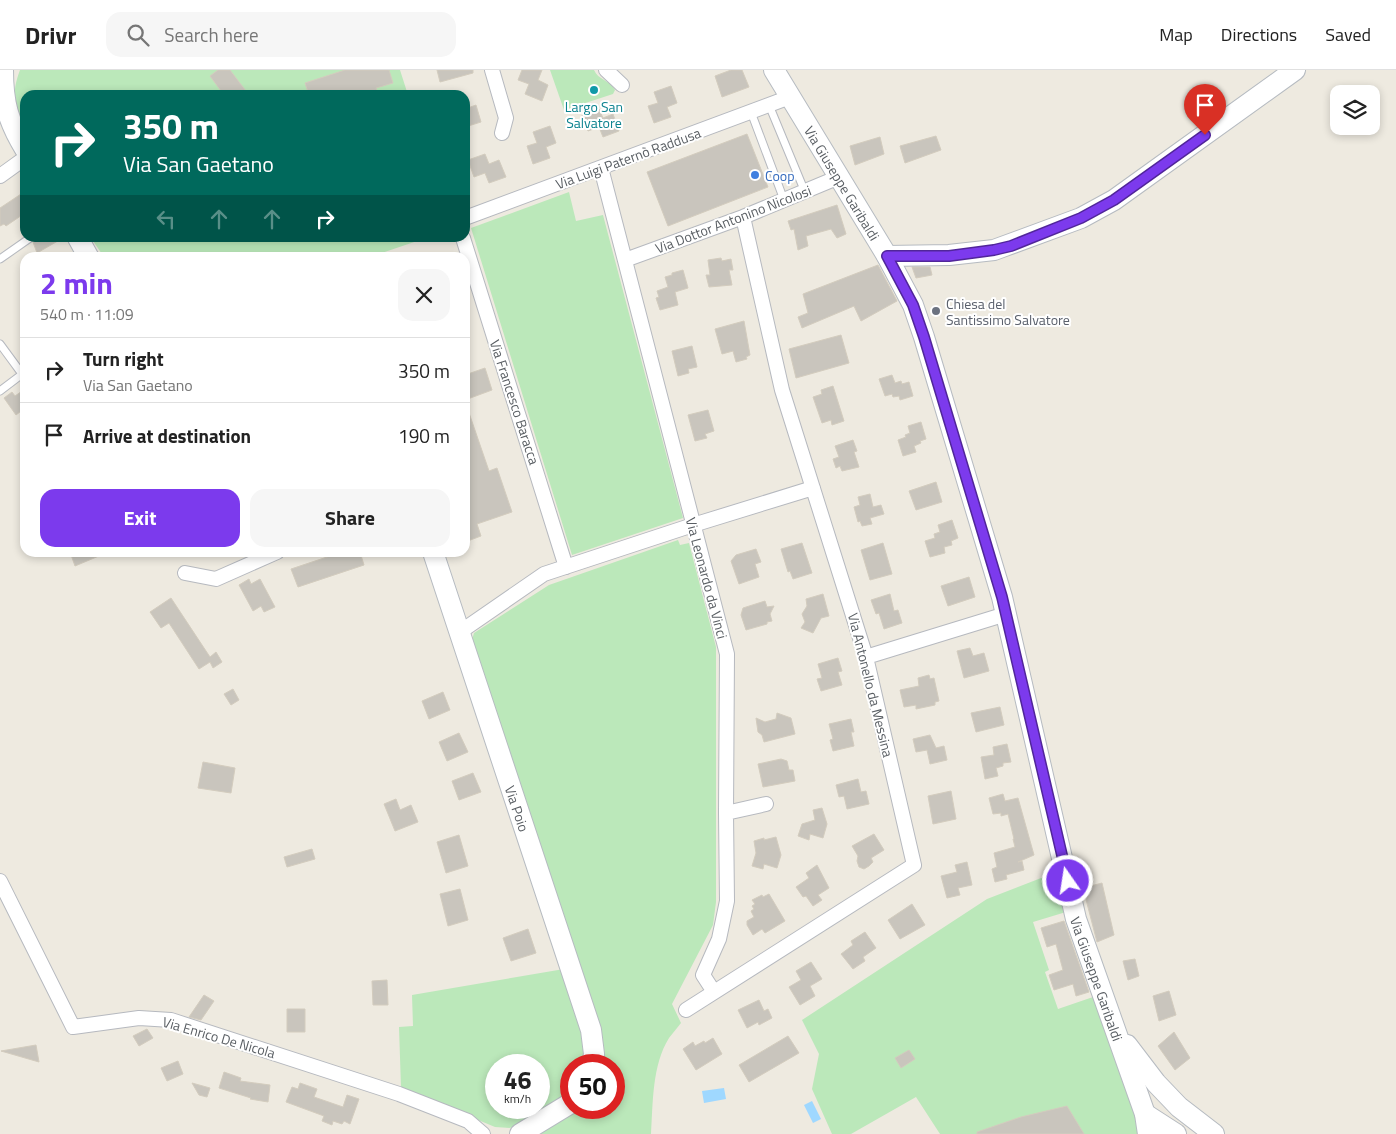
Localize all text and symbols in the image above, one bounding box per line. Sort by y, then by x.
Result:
search box [106,12,456,57]
text: Drivr [25,17,76,53]
text: Search here [164,20,259,49]
icon: search [124,21,152,49]
text: Map [1159,21,1193,48]
text: Directions [1221,21,1297,48]
text: Saved [1325,21,1371,48]
marker: Largo San Salvatore [588,84,600,96]
pin [1184,84,1226,135]
map controls [1330,85,1380,135]
button: layers [1330,85,1380,135]
icon: arrive [1191,91,1219,119]
place label: Largo San Salvatore [565,96,623,133]
text: 350 m [123,99,219,153]
icon: right [40,110,105,175]
street label: Via Luigi Paternò Raddusa [552,122,704,194]
street label: Via Giuseppe Garibaldi [800,122,885,244]
text: Via San Gaetano [123,147,274,181]
place label: Coop [765,165,795,186]
marker: Coop [749,169,761,181]
street label: Via Dottor Antonino Nicolosi [652,180,814,258]
icon: left [152,205,180,233]
icon: ahead [205,205,233,233]
icon: ahead [258,205,286,233]
icon: right [311,205,339,233]
text: 2 min [40,260,113,306]
button: close [398,269,450,321]
place label: Chiesa del Santissimo Salvatore [946,293,1070,330]
text: 540 m · 11:09 [40,302,134,326]
marker: Chiesa del Santissimo Salvatore [930,305,942,317]
street label: Via Francesco Baracca [485,337,545,467]
text: Turn right [83,344,164,373]
icon: right [40,356,68,384]
text: 350 m [398,356,450,385]
text: Via San Gaetano [83,373,193,397]
icon: arrive [40,421,68,449]
text: Arrive at destination [83,421,251,450]
text: 190 m [398,421,450,450]
button: Exit [40,489,240,547]
button: Share [250,489,450,547]
street label: Via Leonardo da Vinci [681,515,733,641]
street label: Via Antonello da Messina [843,611,899,759]
street label: Via Poio [500,783,535,834]
position arrow [1041,854,1093,906]
street label: Via Giuseppe Garibaldi [1065,913,1129,1044]
street label: Via Enrico De Nicola [160,1011,278,1063]
speed limit sign: 50 [560,1054,625,1119]
text: 46 [503,1061,532,1099]
text: km/h [504,1089,531,1108]

